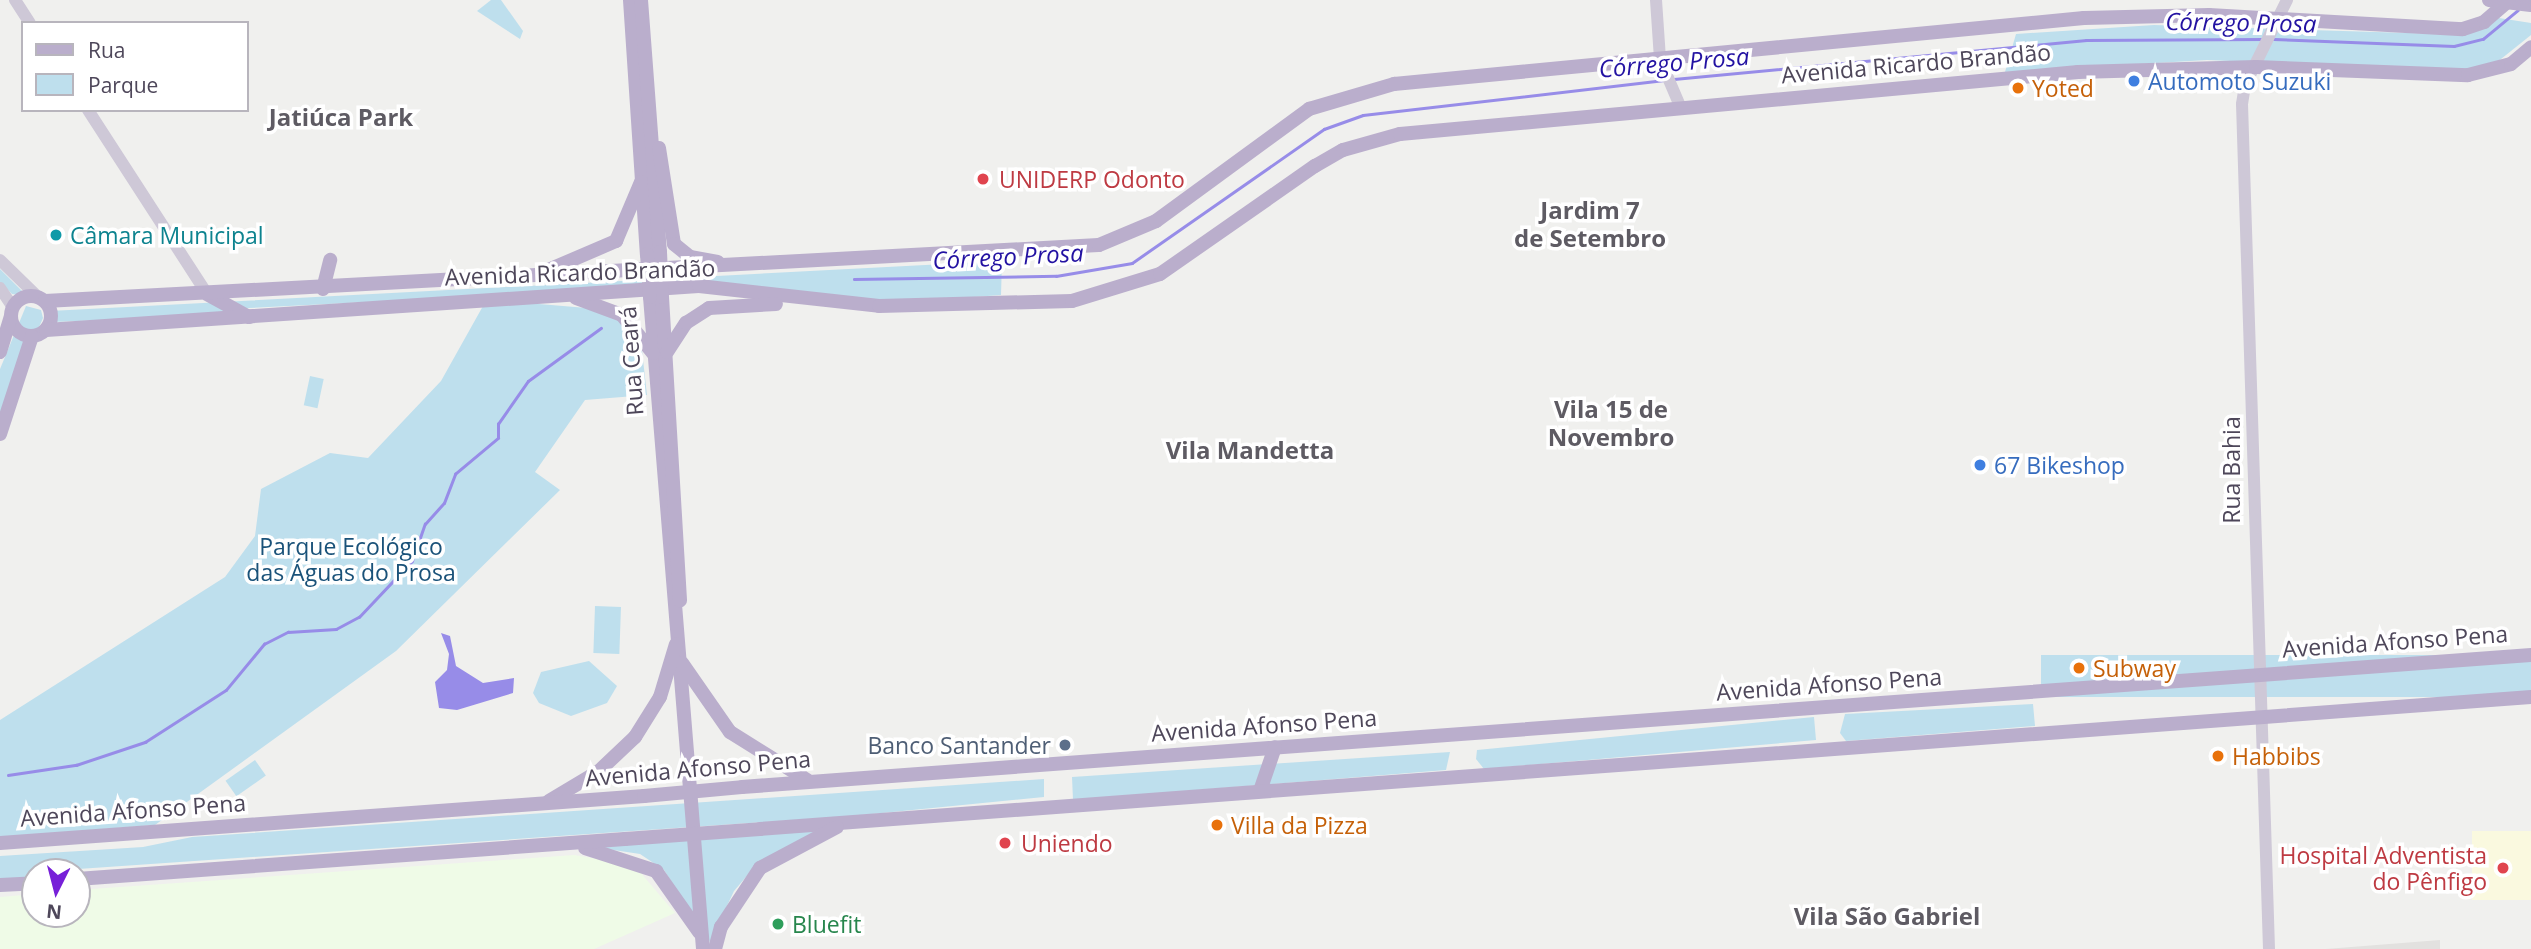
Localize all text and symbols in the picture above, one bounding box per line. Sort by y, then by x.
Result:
water label: Córrego Prosa [2165,6,2317,38]
legend [21,21,248,112]
text: Rua [88,36,126,64]
street label: Avenida Ricardo Brandão [1780,37,2052,89]
water label: Córrego Prosa [1597,41,1751,83]
place label: Automoto Suzuki [2148,67,2331,95]
text: Parque [88,71,158,99]
marker: Automoto Suzuki [2126,73,2142,89]
place label: Yoted [2032,74,2094,102]
marker: Yoted [2010,80,2026,96]
district label: Jatiúca Park [269,103,413,131]
place label: UNIDERP Odonto [999,165,1185,193]
marker: UNIDERP Odonto [973,169,993,189]
district label: Jardim 7 de Setembro [1514,196,1666,252]
place label: Câmara Municipal [70,221,264,249]
marker: Câmara Municipal [48,227,64,243]
water label: Córrego Prosa [932,238,1084,274]
street label: Avenida Ricardo Brandão [444,253,716,291]
street label: Rua Ceará [613,305,649,417]
district label: Vila 15 de Novembro [1548,395,1674,451]
street label: Rua Bahia [2217,416,2245,524]
district label: Vila Mandetta [1166,436,1334,464]
place label: 67 Bikeshop [1994,451,2125,479]
marker: 67 Bikeshop [1972,457,1988,473]
park label: Parque Ecológico das Águas do Prosa [246,532,456,586]
street label: Avenida Afonso Pena [2281,619,2509,663]
place label: Subway [2093,654,2176,682]
marker: Subway [2071,660,2087,676]
street label: Avenida Afonso Pena [1715,662,1943,706]
street label: Avenida Afonso Pena [1150,703,1378,747]
place label: Banco Santander [867,731,1051,759]
marker: Banco Santander [1057,737,1073,753]
place label: Habbibs [2232,742,2321,770]
street label: Avenida Afonso Pena [584,744,812,792]
marker: Habbibs [2210,748,2226,764]
street label: Avenida Afonso Pena [19,788,247,832]
place label: Villa da Pizza [1231,811,1368,839]
marker: Villa da Pizza [1209,817,1225,833]
place label: Uniendo [1021,829,1113,857]
marker: Uniendo [995,833,1015,853]
place label: Hospital Adventista do Pênfigo [2280,841,2487,895]
north arrow [21,858,91,928]
marker: Hospital Adventista do Pênfigo [2493,858,2513,878]
text: N [45,898,63,926]
district label: Vila São Gabriel [1794,902,1980,930]
place label: Bluefit [792,910,861,938]
marker: Bluefit [770,916,786,932]

